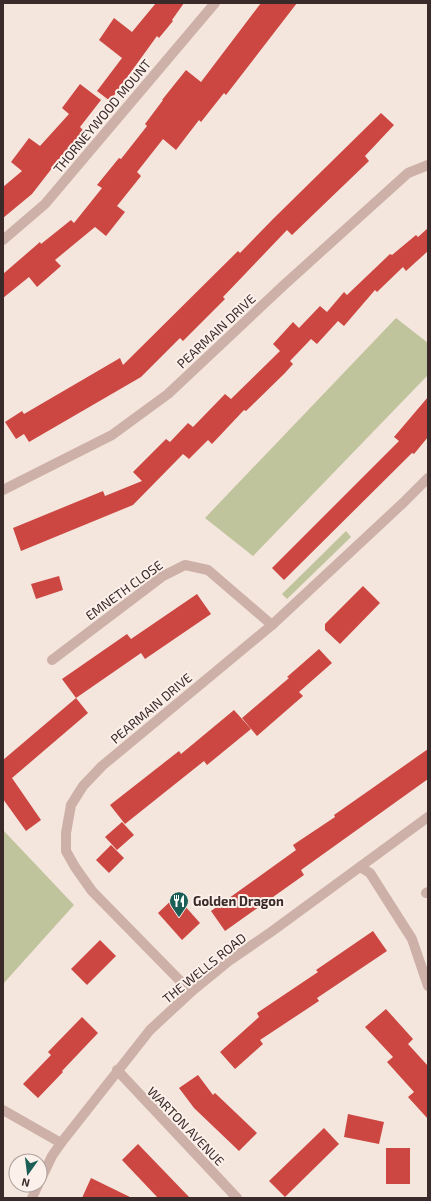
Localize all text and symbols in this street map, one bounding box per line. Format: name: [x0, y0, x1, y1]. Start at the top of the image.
street label: THORNEYWOOD MOUNT: [50, 56, 155, 176]
street label: PEARMAIN DRIVE: [174, 291, 258, 371]
street label: EMNETH CLOSE: [82, 557, 166, 623]
street label: PEARMAIN DRIVE: [107, 669, 195, 747]
restaurant icon: Golden Dragon: [168, 890, 190, 918]
place label: Golden Dragon: [193, 893, 284, 909]
street label: THE WELLS ROAD: [159, 929, 249, 1007]
street label: WARTON AVENUE: [144, 1083, 228, 1169]
north arrow: [8, 1153, 48, 1193]
text: N: [20, 1176, 31, 1190]

